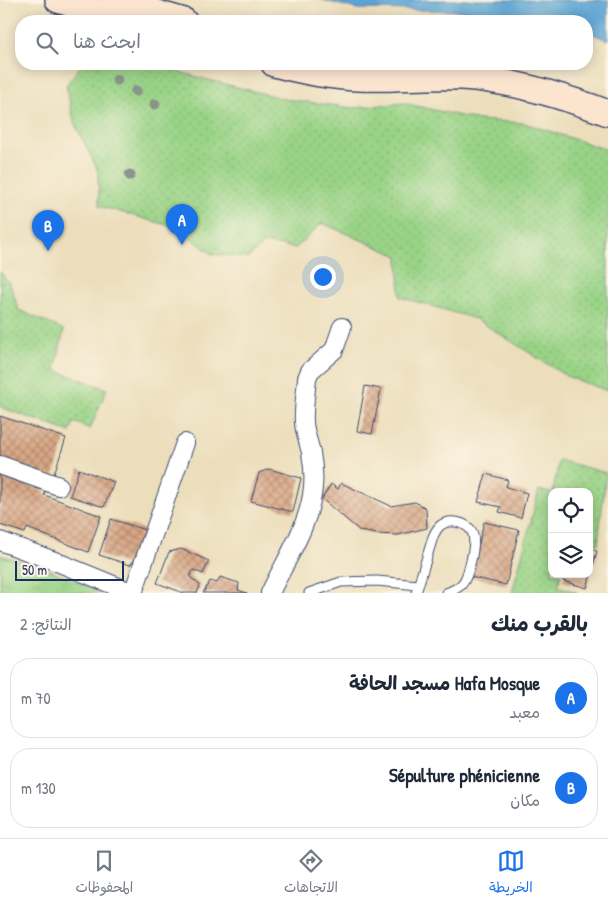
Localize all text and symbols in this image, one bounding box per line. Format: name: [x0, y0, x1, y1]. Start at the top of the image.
search box: [15, 15, 593, 70]
text: ابحث هنا: [73, 28, 141, 54]
icon: search: [33, 29, 61, 57]
pin: A: [166, 204, 198, 245]
pin: B: [32, 210, 64, 251]
your location: [310, 264, 336, 290]
map controls: [548, 488, 593, 578]
button: locate: [548, 488, 593, 533]
button: layers: [548, 533, 593, 578]
scale bar: [15, 558, 124, 581]
text: 50 m: [22, 560, 47, 579]
text: بالقرب منك: [491, 609, 588, 638]
text: النتائج: 2: [20, 613, 72, 635]
text: Hafa Mosque مسجد الحافة: [349, 670, 540, 696]
text: 70 m: [21, 687, 51, 709]
text: A: [567, 687, 575, 709]
text: معبد: [509, 701, 540, 723]
text: Sépulture phénicienne: [389, 762, 540, 788]
text: 130 m: [21, 777, 56, 799]
text: B: [567, 777, 575, 799]
text: مكان: [510, 789, 540, 811]
tab: المحفوظات: [75, 847, 133, 900]
tab: الاتجاهات: [284, 847, 338, 900]
tab: الخريطة: [489, 847, 533, 900]

